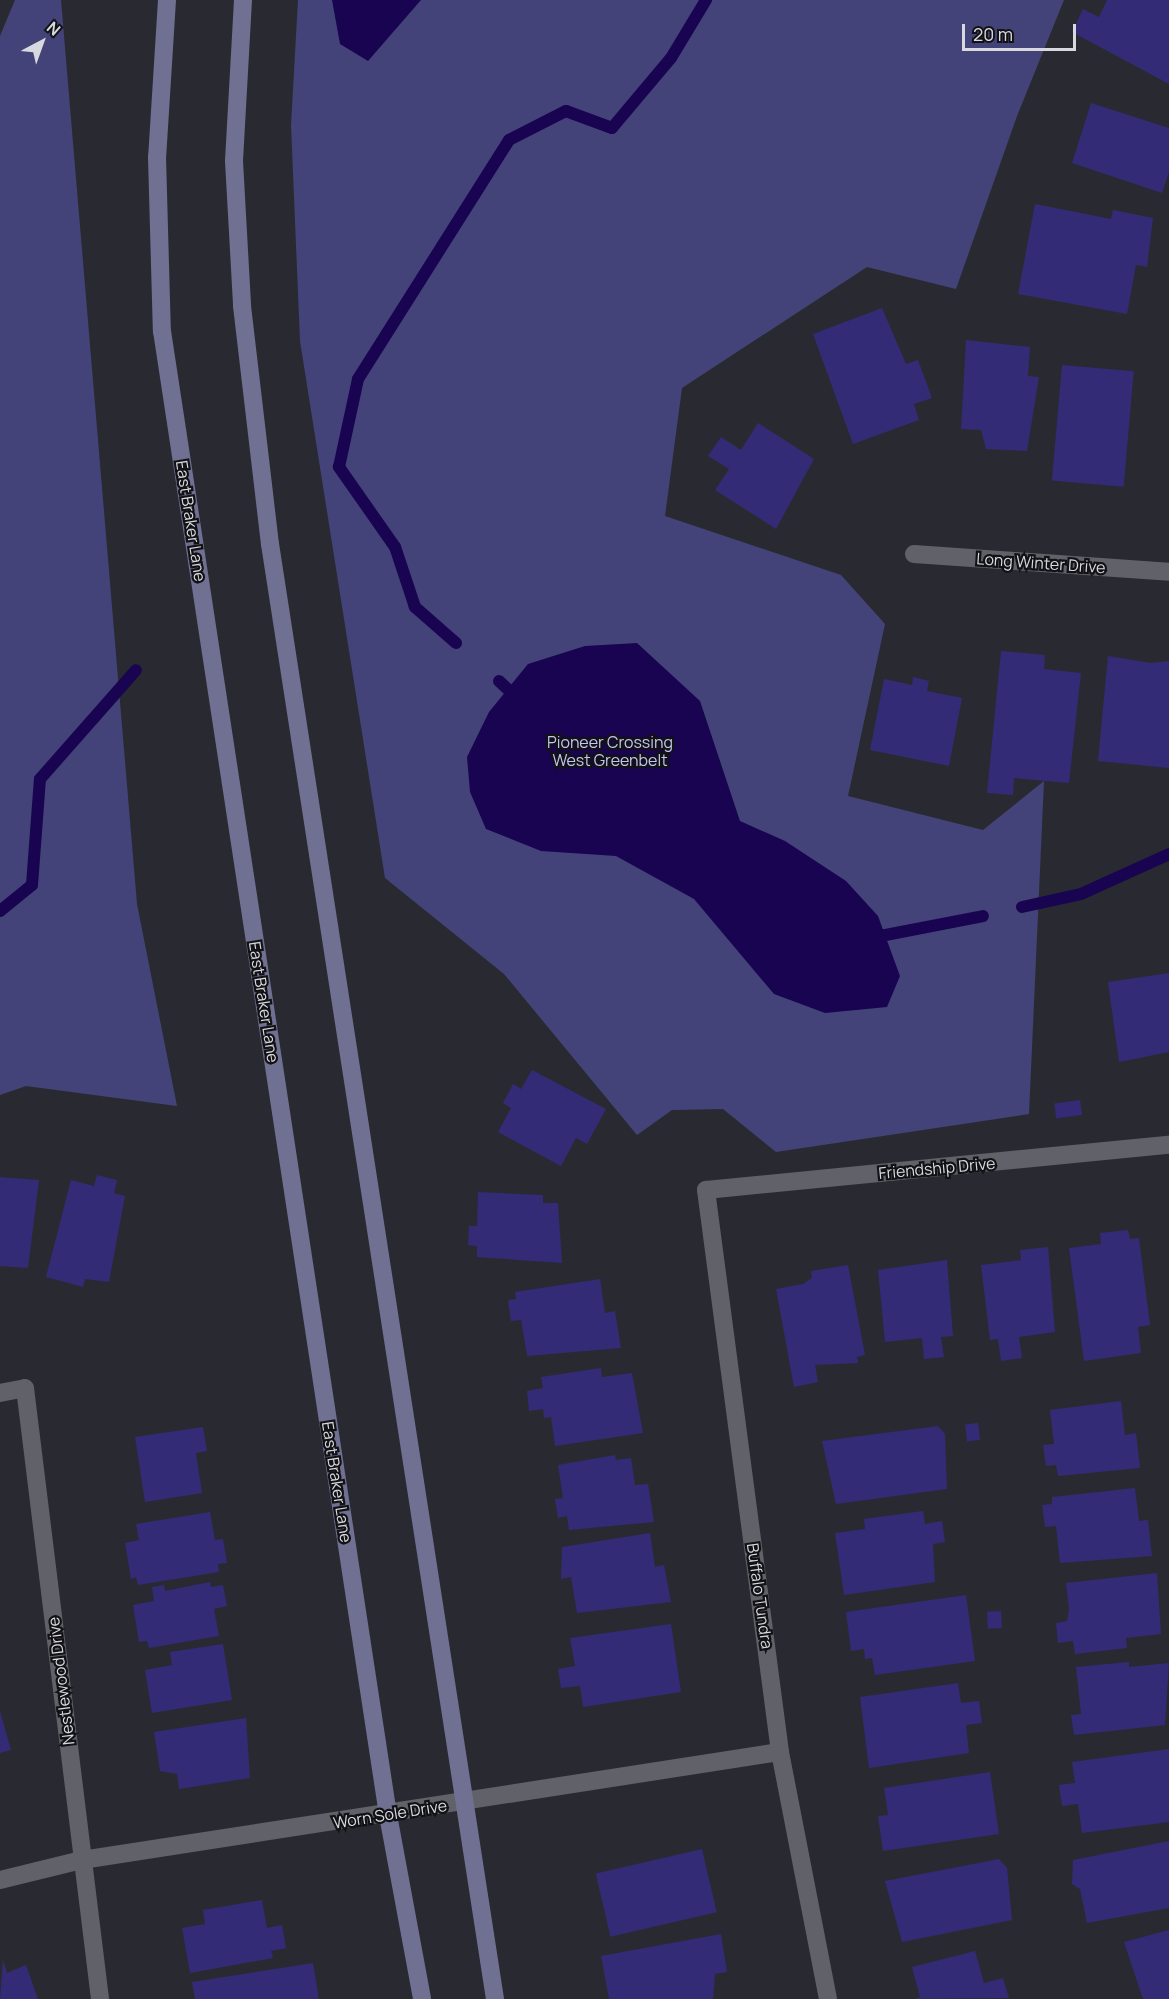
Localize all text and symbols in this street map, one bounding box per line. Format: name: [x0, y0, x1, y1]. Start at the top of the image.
north arrow: [12, 12, 72, 72]
scale bar: [965, 12, 1079, 50]
text: N: [42, 16, 65, 40]
text: 20 m: [973, 22, 1013, 46]
street label: East Braker Lane: [172, 459, 210, 583]
street label: Long Winter Drive: [976, 549, 1106, 577]
park label: Pioneer Crossing West Greenbelt: [547, 732, 673, 770]
street label: East Braker Lane: [245, 940, 283, 1064]
street label: Friendship Drive: [878, 1153, 996, 1183]
street label: East Braker Lane: [318, 1420, 356, 1544]
street label: Buffalo Tundra: [743, 1542, 777, 1650]
street label: Nestlewood Drive: [44, 1616, 78, 1746]
street label: Worn Sole Drive: [332, 1796, 448, 1832]

